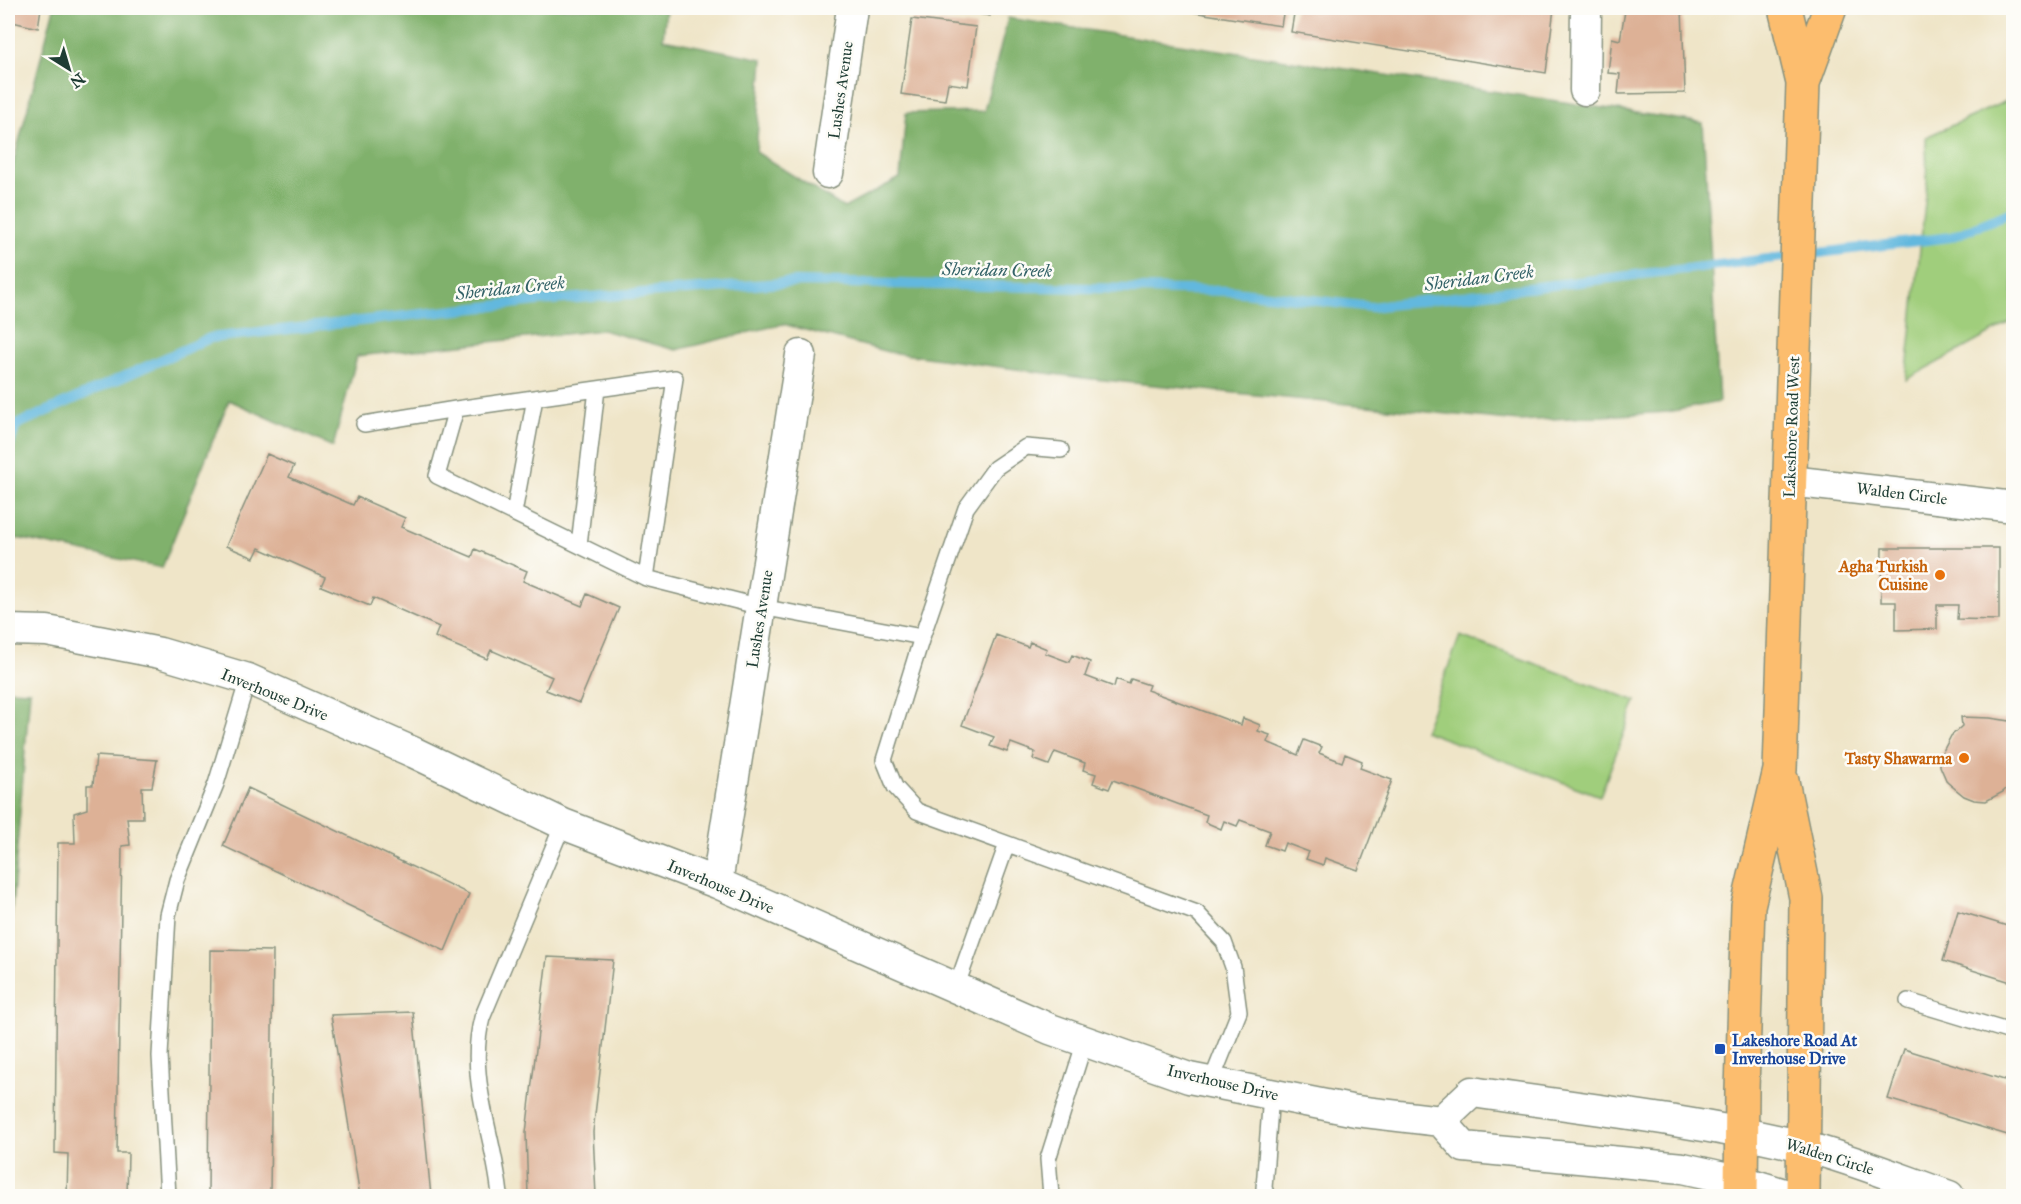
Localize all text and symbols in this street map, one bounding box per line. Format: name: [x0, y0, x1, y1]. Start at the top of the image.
north arrow: [39, 39, 99, 99]
street label: Lushes Avenue: [824, 39, 857, 140]
text: N: [66, 69, 89, 93]
water label: Sheridan Creek: [941, 258, 1052, 282]
water label: Sheridan Creek: [1422, 260, 1535, 296]
water label: Sheridan Creek: [453, 271, 566, 305]
street label: Lakeshore Road West: [1780, 356, 1803, 498]
street label: Walden Circle: [1856, 479, 1949, 509]
place label: Agha Turkish Cuisine: [1838, 557, 1928, 594]
street label: Lushes Avenue: [742, 568, 777, 669]
marker: Agha Turkish Cuisine: [1933, 568, 1947, 582]
street label: Inverhouse Drive: [219, 664, 331, 725]
place label: Tasty Shawarma: [1844, 749, 1953, 769]
marker: Tasty Shawarma: [1957, 751, 1971, 765]
street label: Inverhouse Drive: [665, 855, 777, 918]
place label: Lakeshore Road At Inverhouse Drive: [1732, 1031, 1858, 1068]
marker: Lakeshore Road At Inverhouse Drive: [1713, 1042, 1727, 1056]
street label: Inverhouse Drive: [1165, 1060, 1281, 1105]
street label: Walden Circle: [1783, 1134, 1877, 1179]

